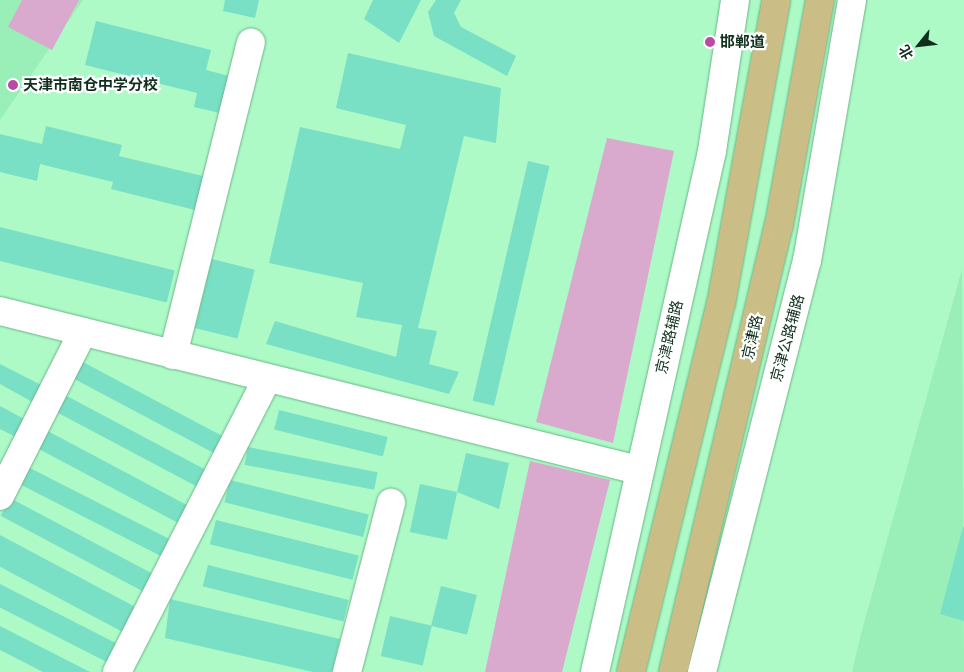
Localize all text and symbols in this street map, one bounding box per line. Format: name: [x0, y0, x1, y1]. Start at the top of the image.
north arrow: [894, 20, 944, 70]
place label: 邯郸道: [720, 33, 765, 51]
marker: 邯郸道: [704, 36, 716, 48]
text: 北: [895, 42, 916, 63]
place label: 天津市南仓中学分校: [23, 76, 158, 94]
marker: 天津市南仓中学分校: [7, 79, 19, 91]
street label: 京津公路辅路: [767, 292, 807, 384]
street label: 京津路辅路: [652, 298, 686, 376]
street label: 京津路: [738, 313, 766, 361]

